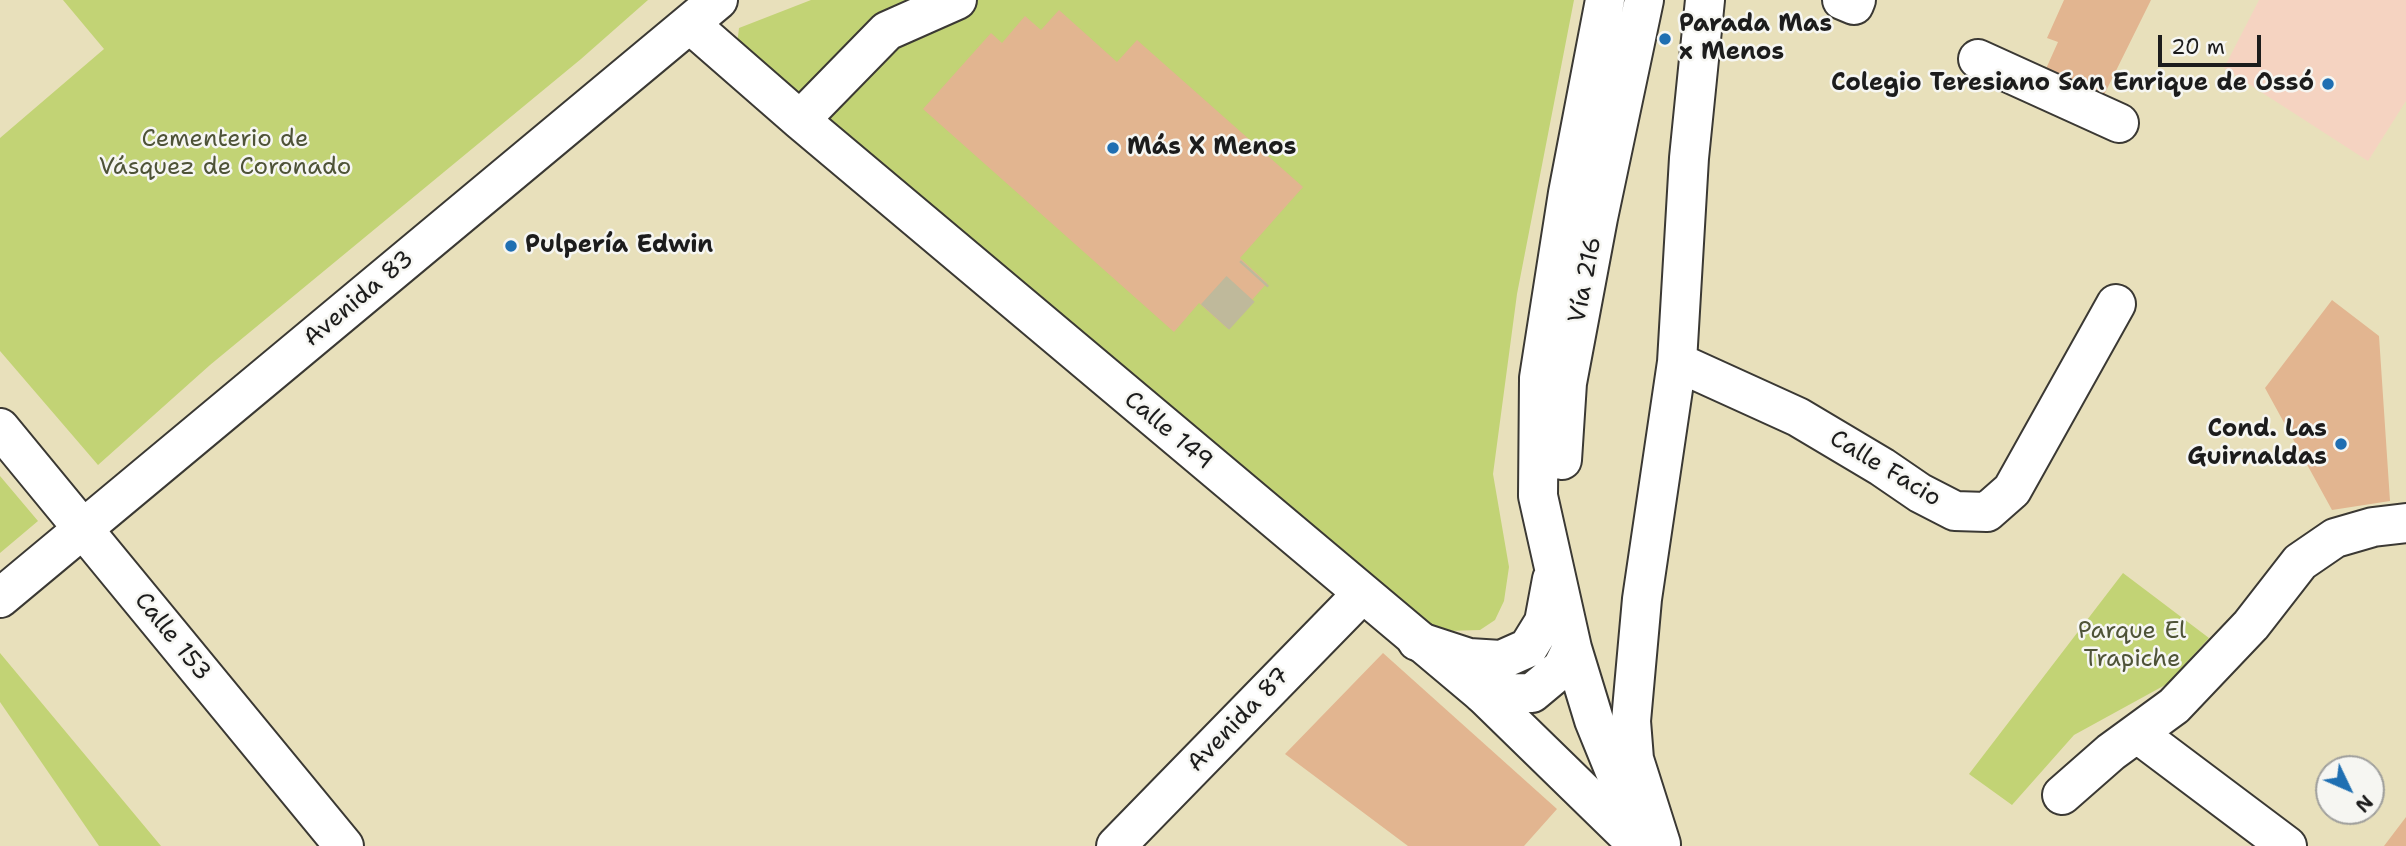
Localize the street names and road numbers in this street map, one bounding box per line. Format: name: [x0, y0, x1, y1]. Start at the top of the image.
street label: Vía 216: [1564, 235, 1608, 325]
street label: Avenida 83: [298, 245, 420, 353]
street label: Calle 149: [1118, 386, 1218, 476]
street label: Calle Facio: [1824, 425, 1946, 513]
street label: Calle 153: [128, 587, 216, 687]
street label: Avenida 87: [1182, 662, 1296, 778]

